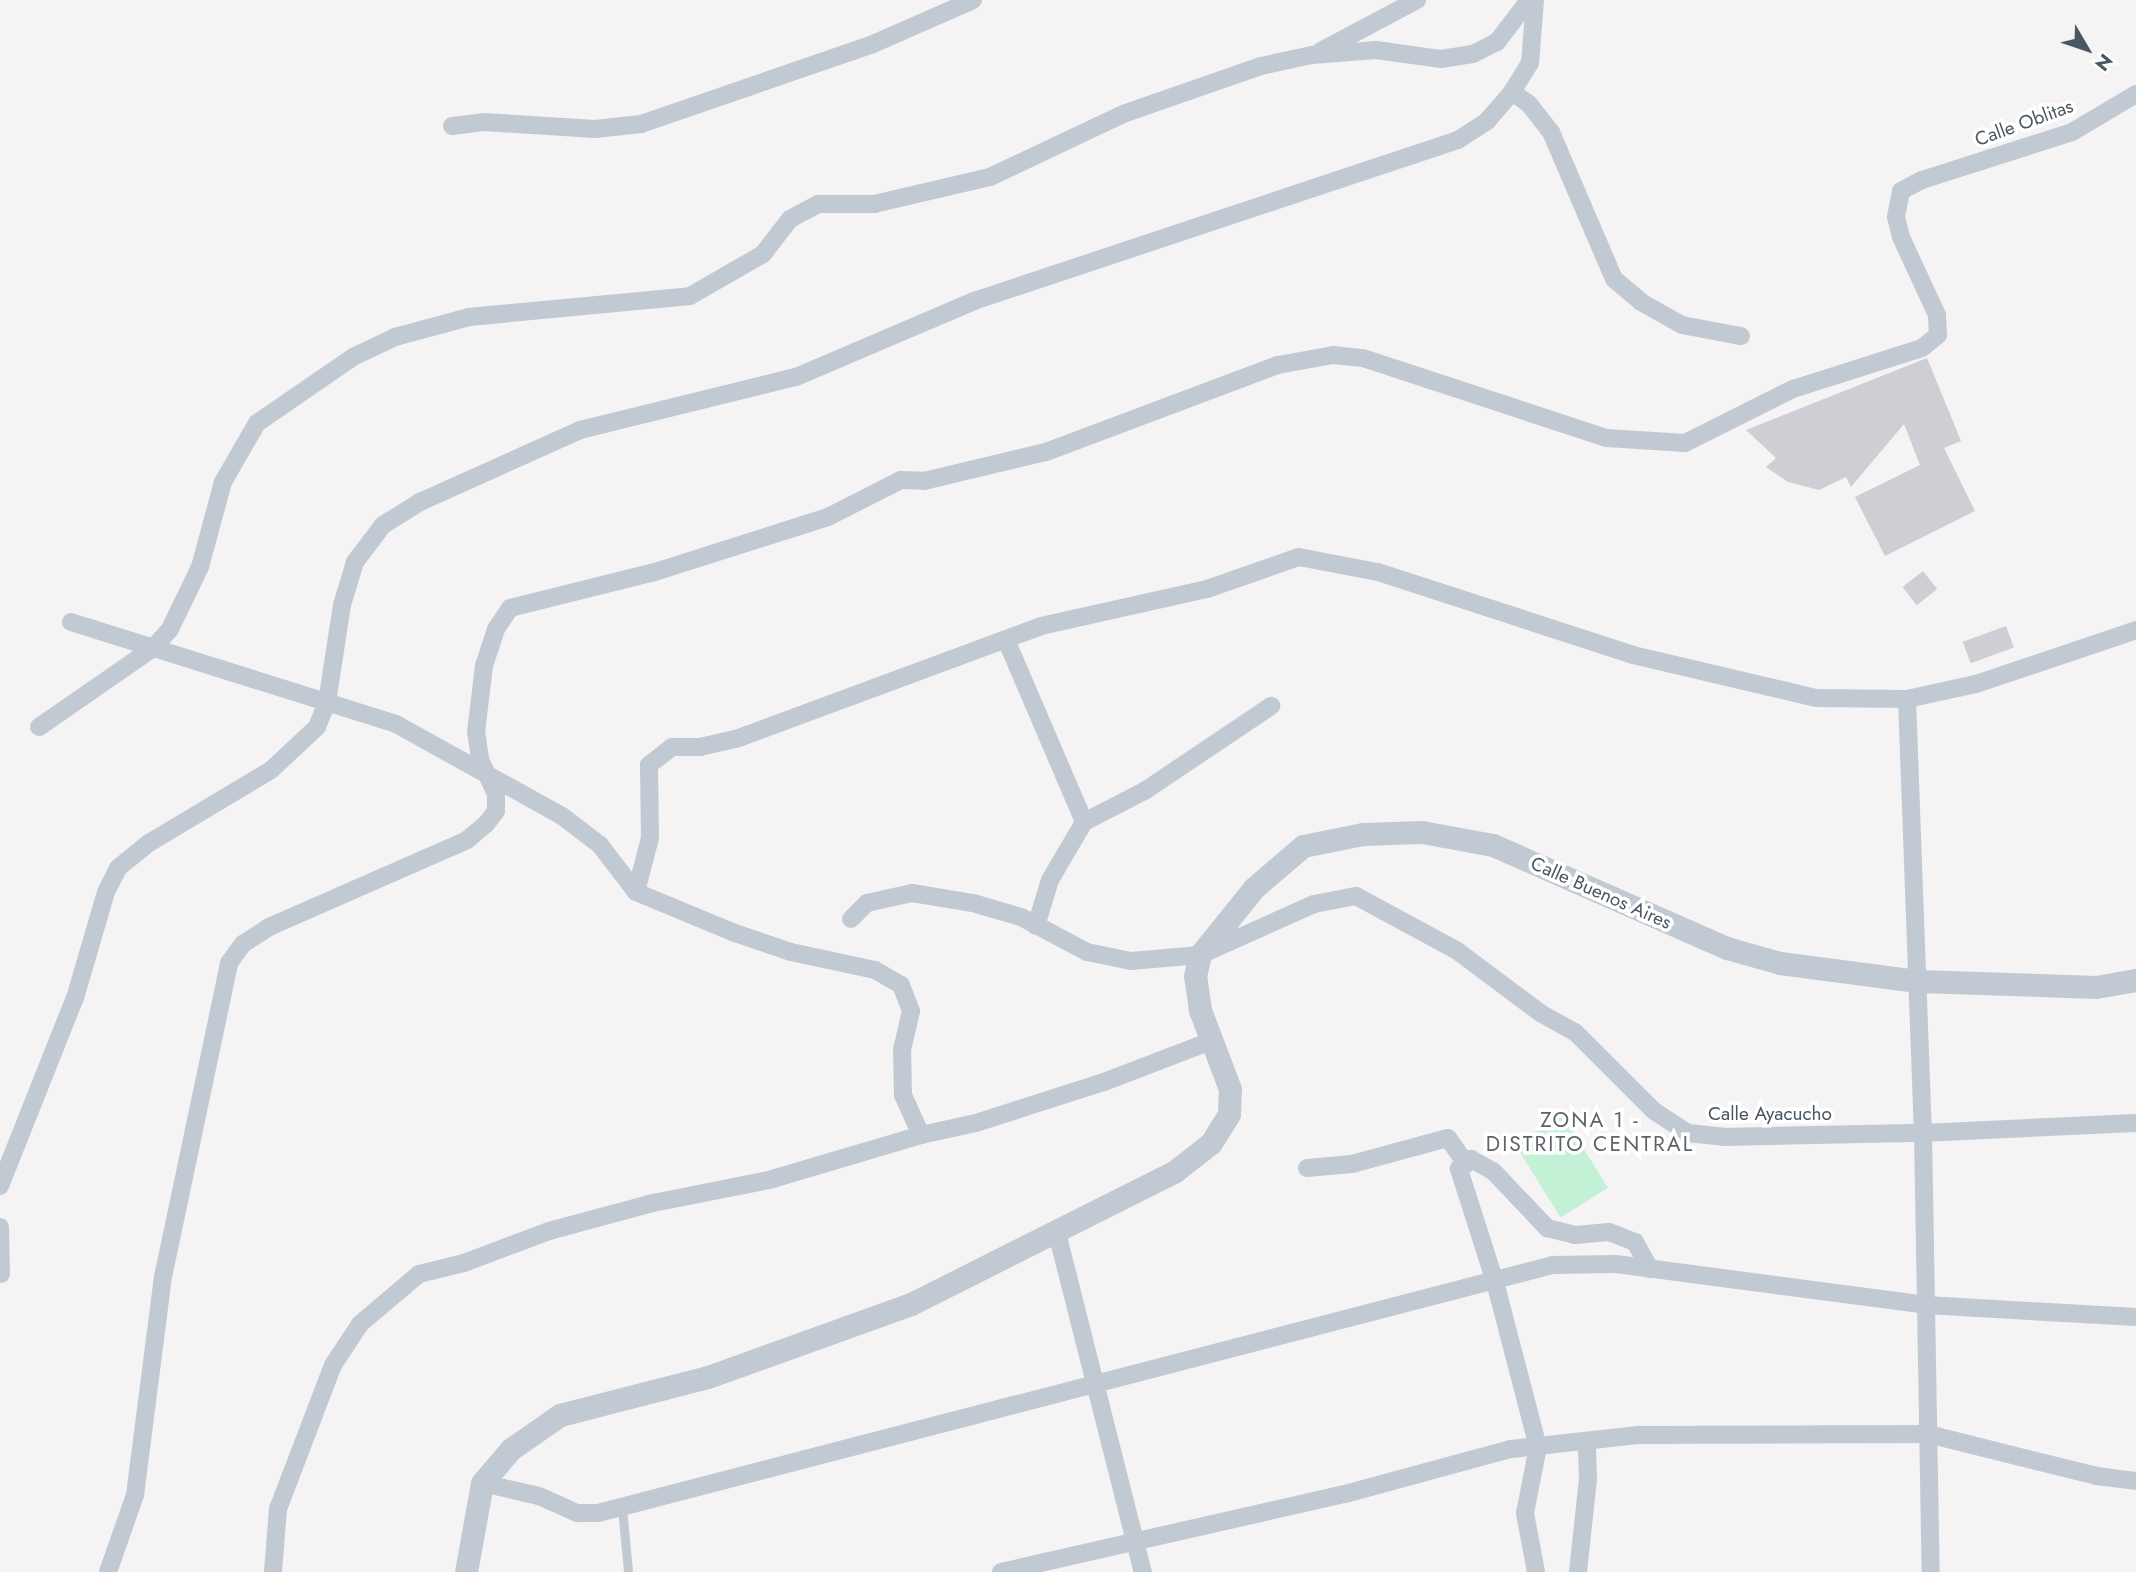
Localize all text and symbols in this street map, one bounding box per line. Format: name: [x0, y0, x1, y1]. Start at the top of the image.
north arrow: [2052, 14, 2122, 84]
text: N: [2088, 48, 2119, 77]
street label: Calle Oblitas: [1972, 95, 2076, 151]
street label: Calle Buenos Aires: [1527, 852, 1675, 934]
street label: Calle Ayacucho: [1708, 1103, 1832, 1125]
district label: ZONA 1 - DISTRITO CENTRAL: [1488, 1107, 1692, 1157]

